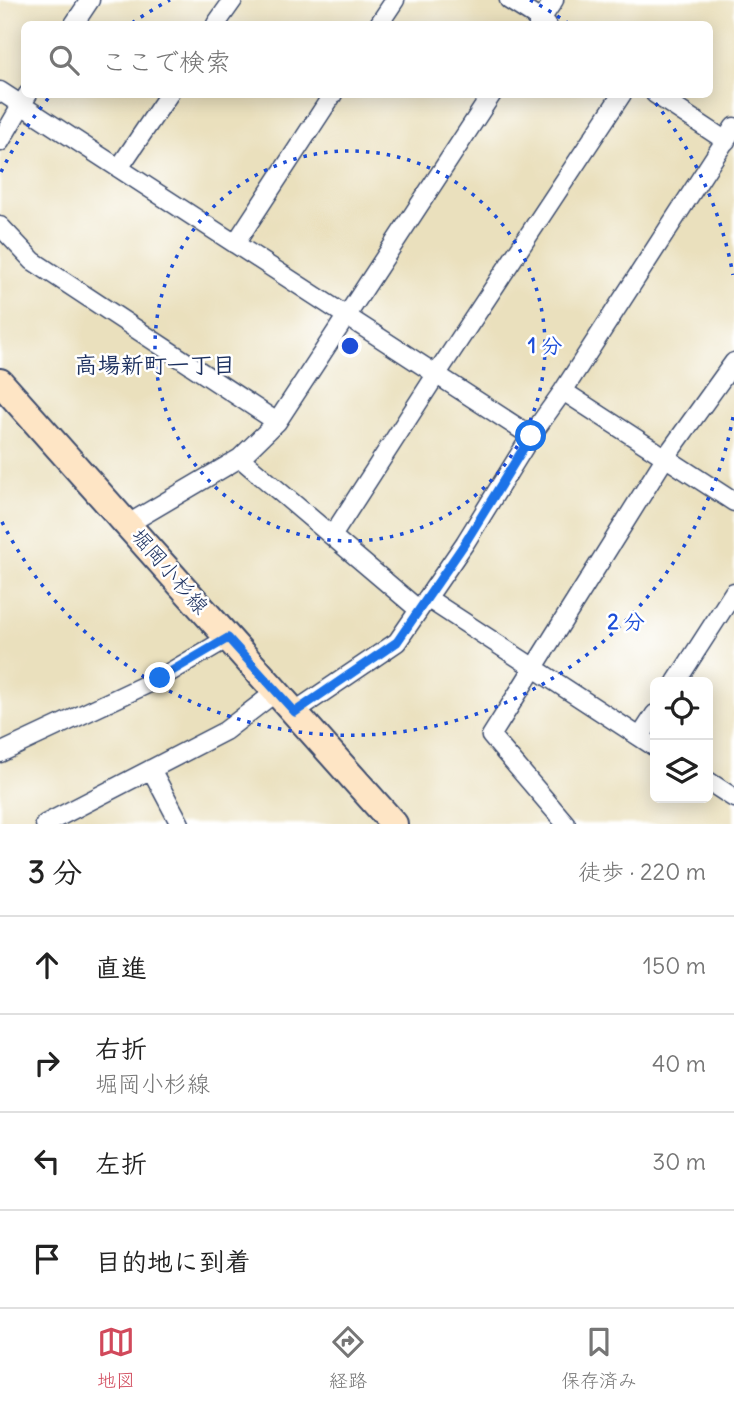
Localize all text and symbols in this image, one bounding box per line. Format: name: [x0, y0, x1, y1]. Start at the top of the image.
search box: [21, 21, 713, 98]
icon: search: [45, 41, 83, 79]
text: ここで検索: [101, 45, 231, 78]
text: 1 分: [528, 332, 562, 359]
centre of rings: [338, 334, 362, 358]
district label: 高場新町一丁目: [75, 350, 236, 379]
route start: [515, 420, 546, 451]
street label: 堀岡小杉線: [125, 523, 215, 619]
text: 2 分: [607, 608, 645, 635]
route end: [144, 662, 175, 693]
map controls: [650, 677, 713, 803]
button: locate: [650, 677, 713, 740]
button: layers: [650, 740, 713, 803]
text: 3 分: [28, 853, 82, 891]
text: 徒歩 · 220 m: [578, 857, 706, 886]
icon: ahead: [28, 946, 66, 984]
text: 直進: [95, 951, 147, 984]
text: 150 m: [643, 951, 706, 980]
text: 右折: [95, 1032, 147, 1065]
icon: right: [28, 1044, 66, 1082]
text: 40 m: [652, 1049, 706, 1078]
text: 堀岡小杉線: [95, 1069, 210, 1098]
icon: left: [28, 1142, 66, 1180]
text: 左折: [95, 1147, 147, 1180]
text: 30 m: [652, 1147, 706, 1176]
icon: arrive: [28, 1240, 66, 1278]
text: 目的地に到着: [95, 1245, 251, 1278]
tab: 地図: [97, 1323, 135, 1392]
tab: 経路: [329, 1323, 367, 1392]
tab: 保存済み: [561, 1323, 637, 1392]

